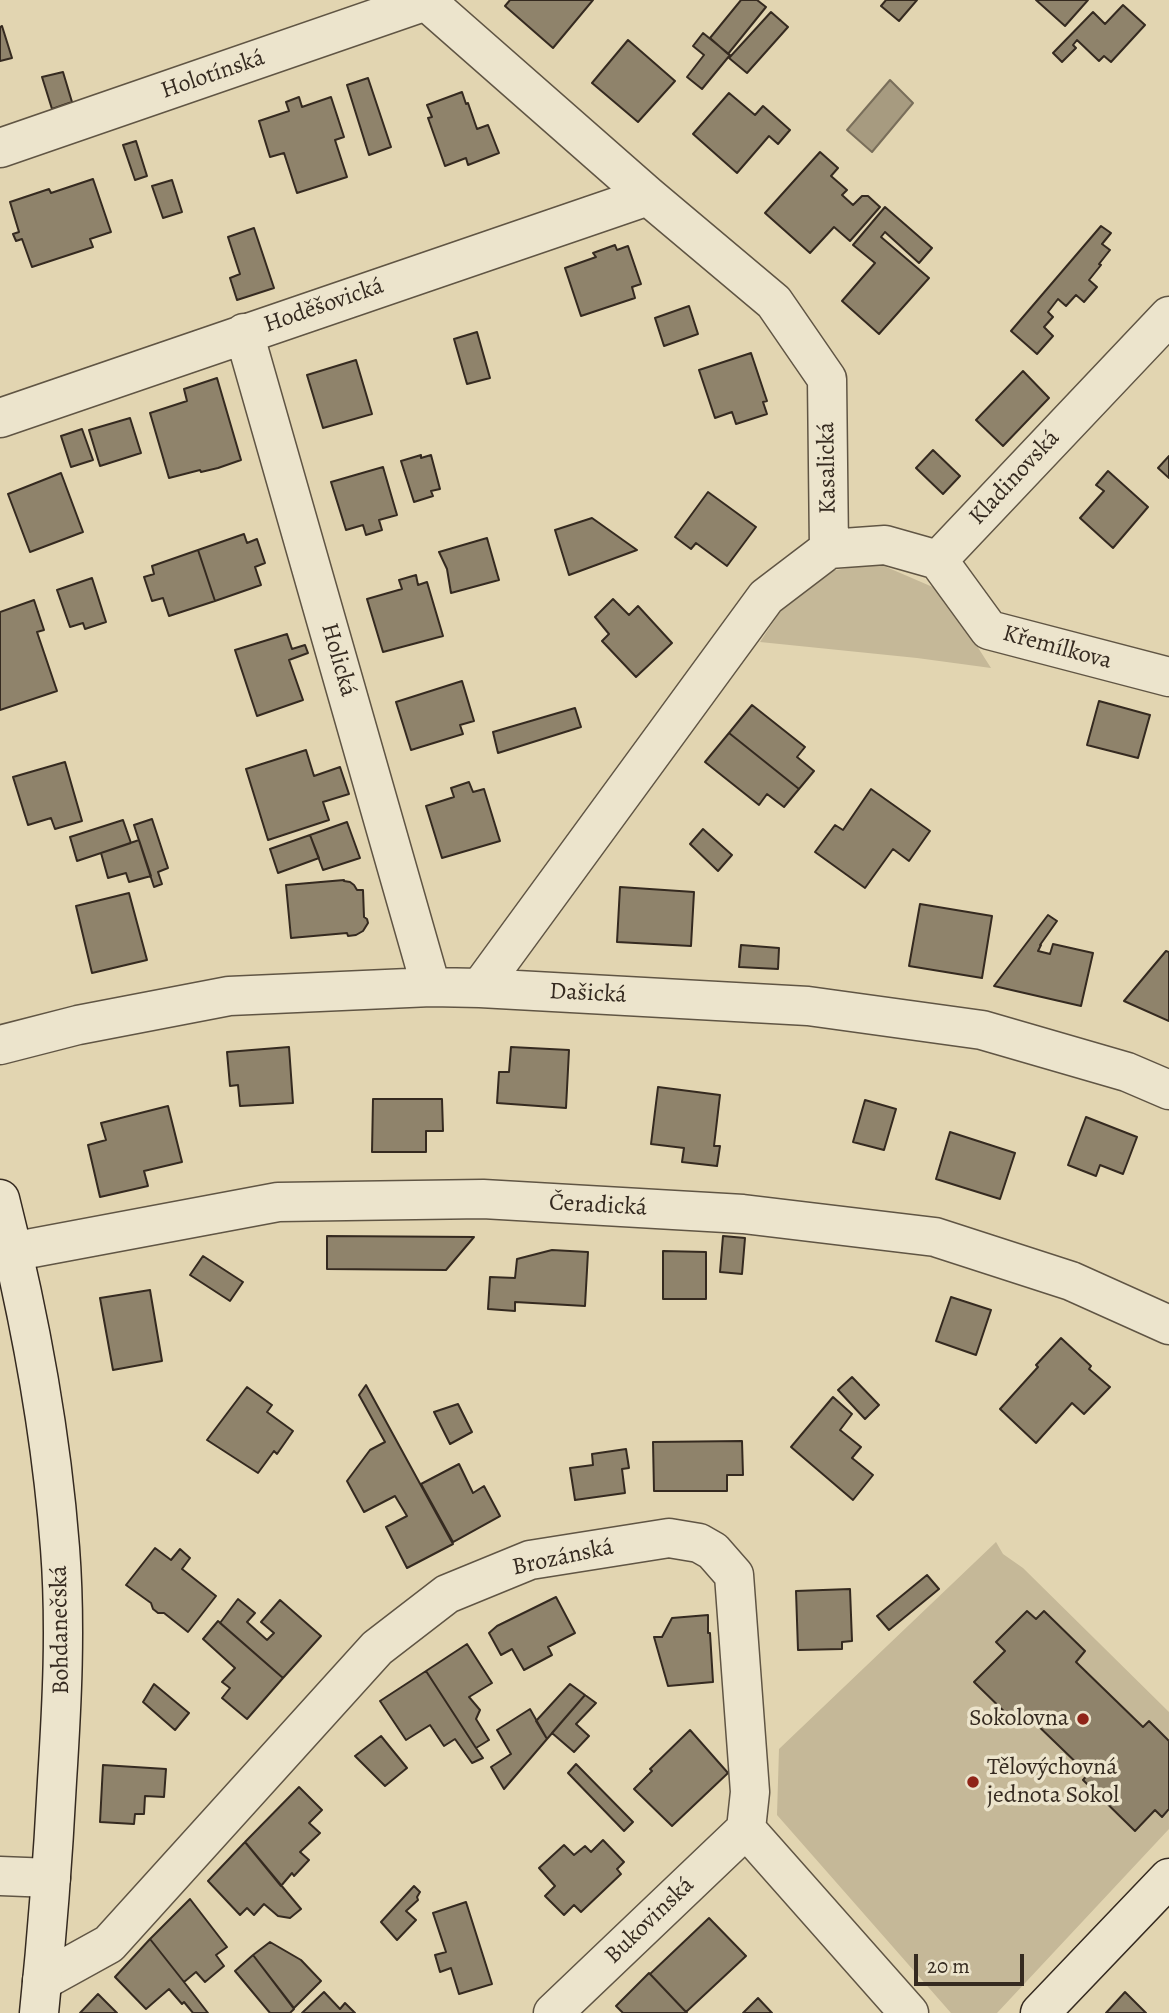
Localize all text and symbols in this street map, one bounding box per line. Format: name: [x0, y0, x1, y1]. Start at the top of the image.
street label: Holotínská: [157, 44, 269, 106]
street label: Hoděšovická: [260, 272, 388, 340]
street label: Kasalická: [813, 422, 843, 514]
street label: Kladinovská: [964, 424, 1066, 532]
street label: Holická: [314, 620, 362, 700]
street label: Křemílkova: [999, 620, 1115, 676]
street label: Dašická: [549, 978, 627, 1010]
street label: Čeradická: [548, 1189, 648, 1223]
street label: Brozánská: [510, 1533, 616, 1583]
street label: Bohdanečská: [45, 1565, 77, 1695]
place label: Sokolovna: [969, 1705, 1069, 1733]
marker: Sokolovna: [1075, 1711, 1091, 1727]
place label: Tělovýchovná jednota Sokol: [987, 1754, 1119, 1810]
marker: Tělovýchovná jednota Sokol: [965, 1774, 981, 1790]
street label: Bukovinská: [599, 1871, 701, 1971]
scale bar: [917, 1940, 1027, 1984]
text: 20 m: [927, 1952, 970, 1980]

